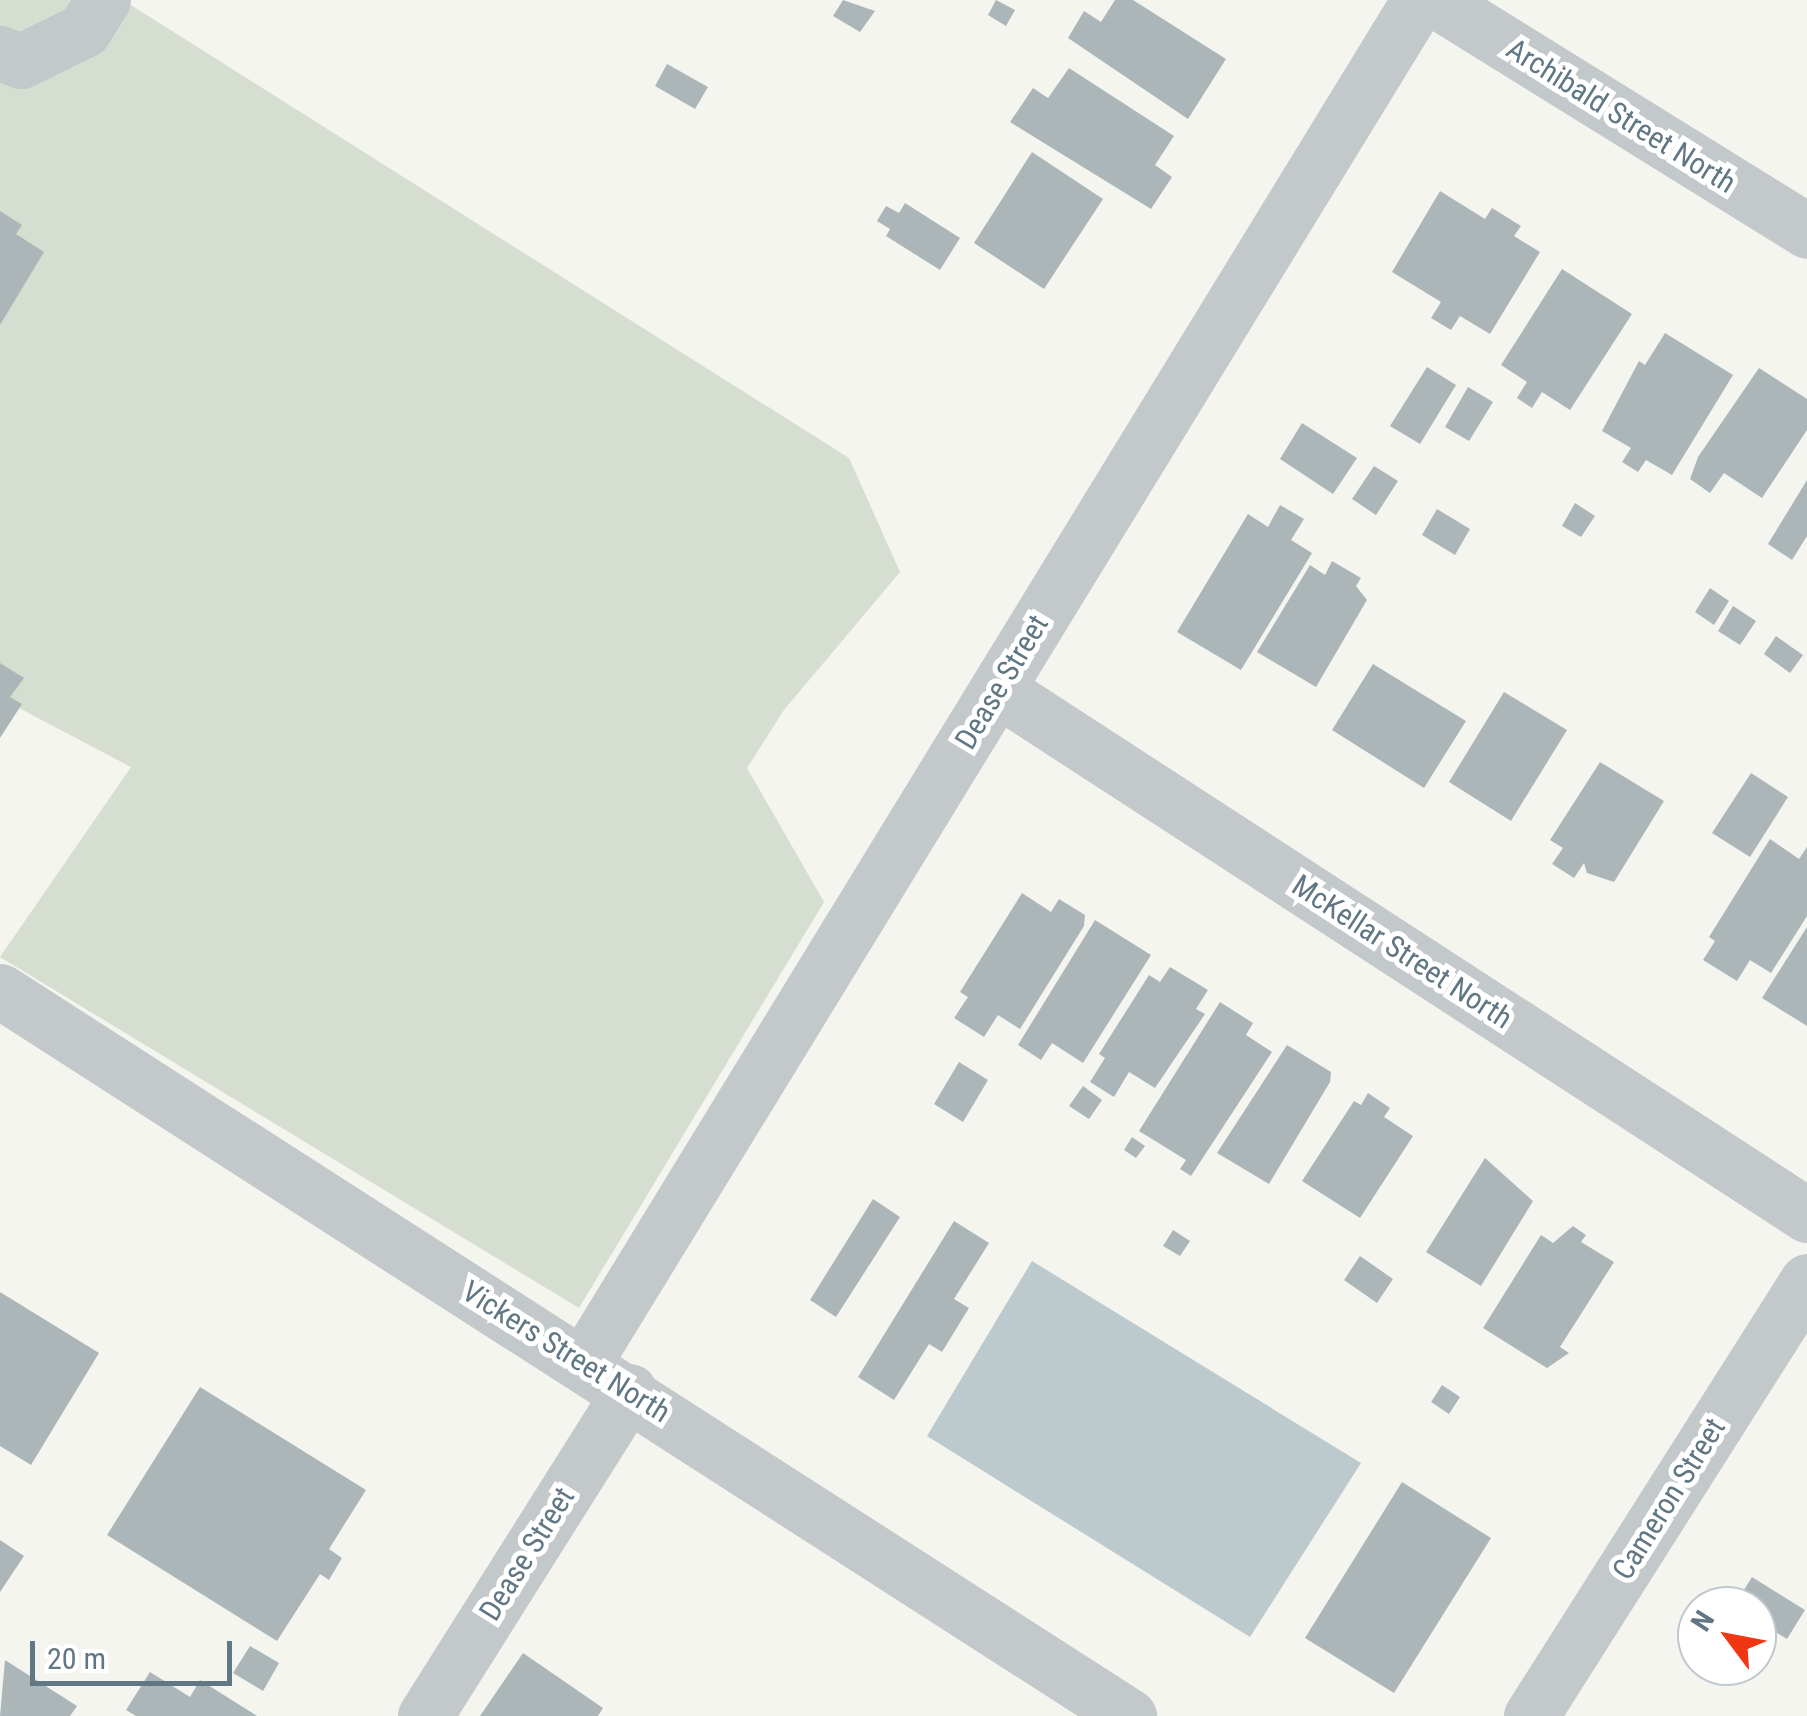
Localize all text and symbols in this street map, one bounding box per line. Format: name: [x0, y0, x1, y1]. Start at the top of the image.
street label: Archibald Street North: [1500, 31, 1742, 201]
street label: Dease Street: [948, 608, 1056, 756]
street label: McKellar Street North: [1285, 868, 1519, 1036]
street label: Vickers Street North: [455, 1274, 677, 1430]
street label: Cameron Street: [1605, 1412, 1733, 1586]
street label: Dease Street: [472, 1481, 582, 1627]
north arrow: [1677, 1586, 1777, 1686]
text: N: [1684, 1605, 1721, 1637]
scale bar: [35, 1621, 238, 1683]
text: 20 m: [47, 1641, 106, 1676]

